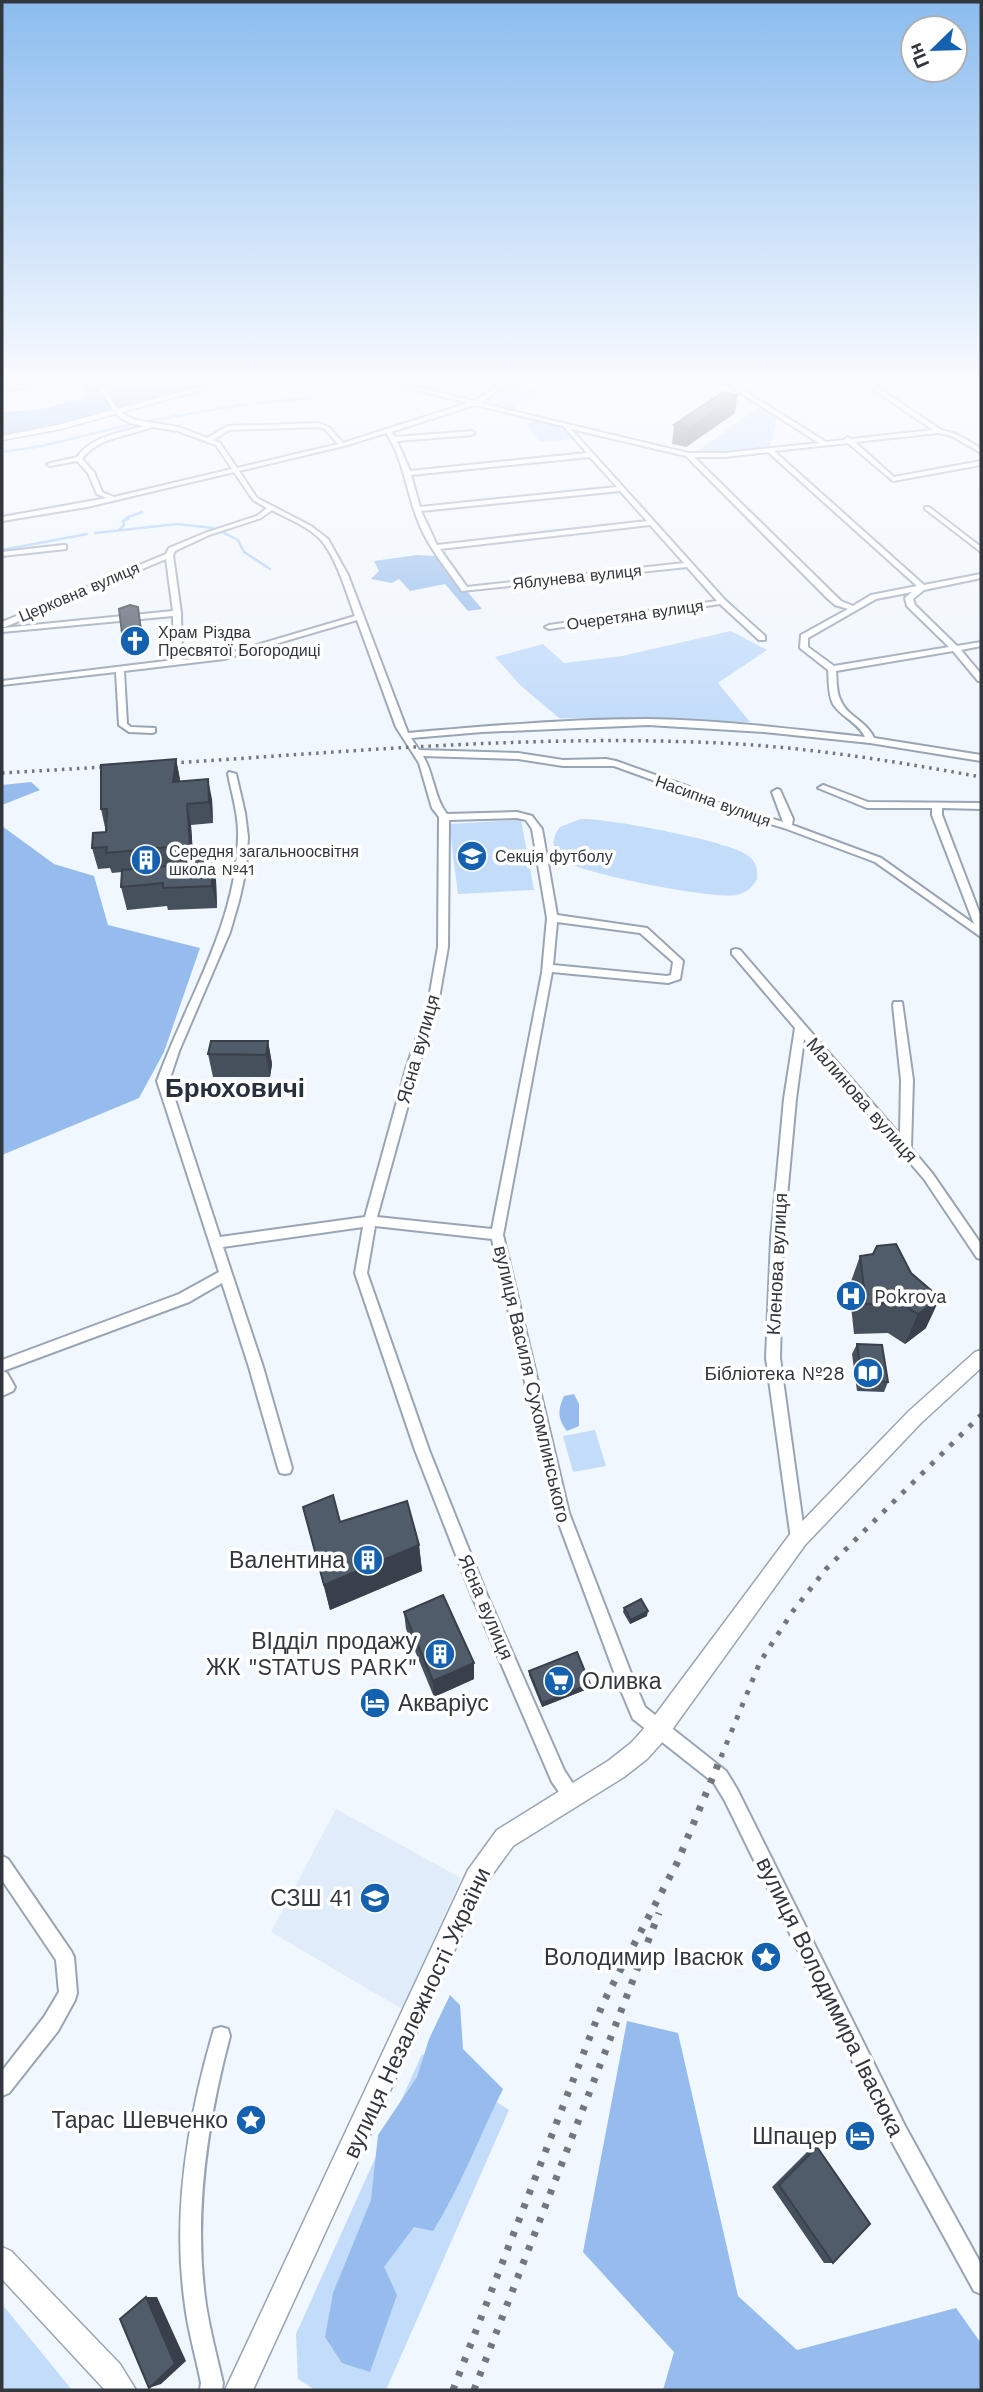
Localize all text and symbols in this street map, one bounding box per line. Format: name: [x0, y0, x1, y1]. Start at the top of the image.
north arrow: [899, 14, 969, 84]
text: Пн: [903, 39, 934, 72]
street label: Церковна вулиця: [16, 558, 142, 626]
street label: Яблунева вулиця: [512, 561, 642, 593]
street label: Очеретяна вулиця: [565, 596, 705, 634]
place label: Храм Різдва Пресвятої Богородиці: [158, 623, 320, 660]
church icon: Храм Різдва Пресвятої Богородиці: [118, 624, 152, 658]
street label: Насипна вулиця: [653, 771, 773, 831]
school or university icon: Секція футболу: [455, 839, 489, 873]
place label: Середня загальноосвітня школа №41: [169, 842, 359, 879]
building icon: Середня загальноосвітня школа №41: [129, 843, 163, 877]
place label: Секція футболу: [495, 847, 613, 866]
street label: Ясна вулиця: [391, 992, 445, 1106]
street label: Малинова вулиця: [802, 1033, 922, 1167]
district label: Брюховичі: [165, 1073, 305, 1103]
street label: Кленова вулиця: [762, 1192, 792, 1336]
street label: вулиця Василя Сухомлинського: [489, 1243, 575, 1525]
hospital icon: Pokrova: [834, 1279, 868, 1313]
place label: Pokrova: [874, 1285, 947, 1308]
library icon: Бібліотека №28: [851, 1356, 885, 1390]
place label: Бібліотека №28: [704, 1362, 845, 1385]
building icon: Валентина: [351, 1543, 385, 1577]
place label: Валентина: [229, 1547, 345, 1574]
street label: Ясна вулиця: [453, 1551, 519, 1663]
place label: ВІдділ продажу ЖК "STATUS PARK": [206, 1628, 417, 1681]
building icon: ВІдділ продажу ЖК "STATUS PARK": [423, 1637, 457, 1671]
supermarket icon: Оливка: [542, 1664, 576, 1698]
place label: Оливка: [582, 1668, 662, 1695]
hotel icon: Акваріус: [358, 1686, 392, 1720]
place label: Акваріус: [398, 1690, 489, 1717]
street label: вулиця Володимира Івасюка: [750, 1853, 910, 2141]
street label: вулиця Незалежності України: [338, 1863, 496, 2163]
school or university icon: СЗШ 41: [358, 1881, 392, 1915]
place label: СЗШ 41: [270, 1885, 352, 1912]
place icon: Володимир Івасюк: [749, 1940, 783, 1974]
place label: Володимир Івасюк: [544, 1944, 744, 1971]
place icon: Тарас Шевченко: [234, 2103, 268, 2137]
place label: Тарас Шевченко: [52, 2107, 228, 2134]
hotel icon: Шпацер: [843, 2119, 877, 2153]
place label: Шпацер: [752, 2123, 837, 2150]

